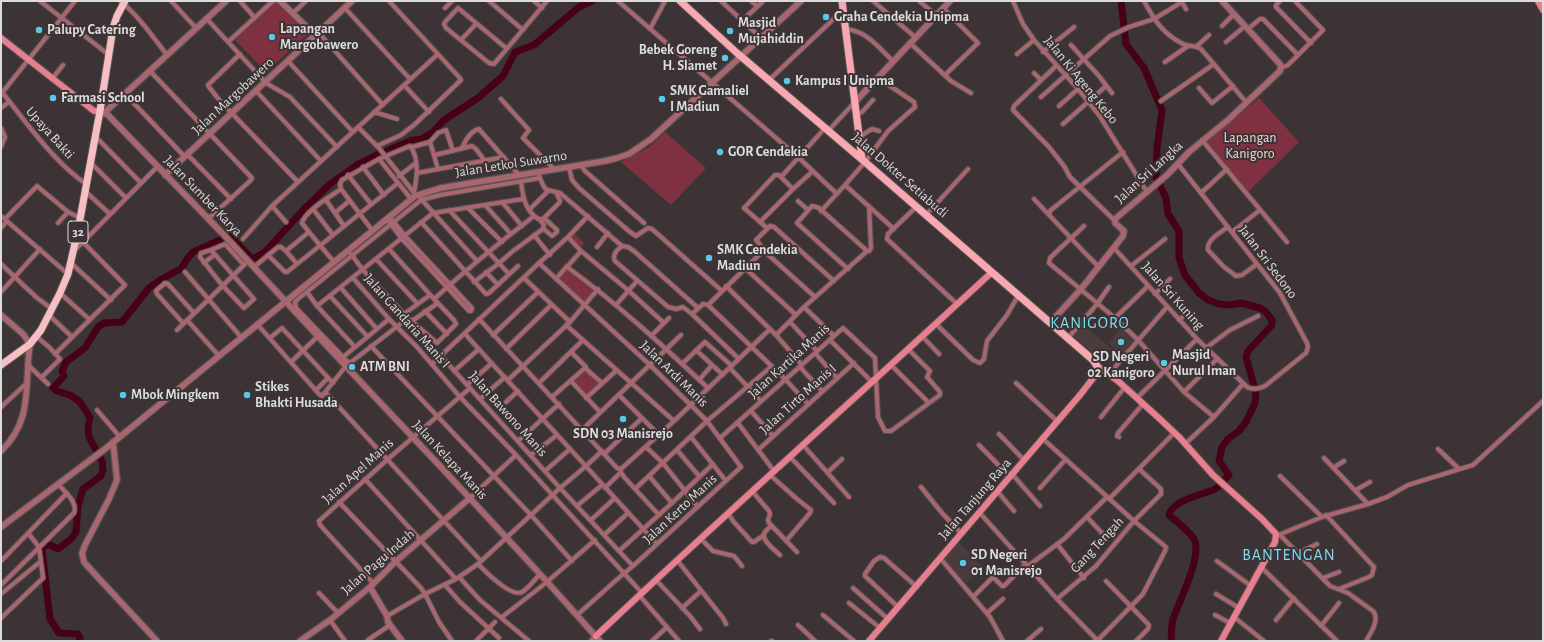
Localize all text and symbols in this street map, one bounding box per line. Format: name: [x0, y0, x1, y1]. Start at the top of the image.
place label: Graha Cendekia Unipma: [834, 9, 969, 25]
marker: Graha Cendekia Unipma: [821, 12, 831, 22]
place label: Masjid Mujahiddin: [738, 15, 804, 48]
place label: Lapangan Margobawero: [280, 21, 358, 54]
place label: Palupy Catering: [47, 22, 136, 38]
marker: Palupy Catering: [34, 25, 44, 35]
marker: Masjid Mujahiddin: [725, 26, 735, 36]
marker: Lapangan Margobawero: [267, 32, 277, 42]
street label: Jalan Ki Ageng Kebo: [1040, 32, 1122, 128]
place label: Bebek Goreng H. Slamet: [639, 42, 717, 74]
marker: Bebek Goreng H. Slamet: [720, 53, 730, 63]
street label: Jalan Margobawero: [189, 54, 277, 138]
place label: Kampus I Unipma: [795, 73, 894, 89]
marker: Kampus I Unipma: [782, 76, 792, 86]
place label: SMK Gamaliel I Madiun: [670, 83, 749, 116]
place label: Farmasi School: [61, 90, 145, 106]
marker: Farmasi School: [48, 93, 58, 103]
marker: SMK Gamaliel I Madiun: [657, 94, 667, 104]
street label: Upaya Bakti: [22, 103, 78, 163]
street label: Jalan Dokter Setiabudi: [849, 129, 951, 221]
park label: Lapangan Kanigoro: [1223, 130, 1277, 162]
street label: Jalan Sri Langka: [1112, 137, 1186, 207]
place label: GOR Cendekia: [728, 144, 808, 160]
street label: Jalan Letkol Suwarno: [454, 147, 568, 181]
marker: GOR Cendekia: [715, 147, 725, 157]
street label: Jalan Sumber Karya: [160, 152, 246, 240]
road number: 32: [68, 221, 88, 243]
street label: Jalan Sri Sedono: [1235, 222, 1301, 302]
place label: SMK Cendekia Madiun: [717, 242, 798, 274]
marker: SMK Cendekia Madiun: [704, 253, 714, 263]
street label: Jalan Sri Kuning: [1138, 259, 1208, 333]
street label: Jalan Gandaria Manis I: [360, 270, 454, 372]
district label: KANIGORO: [1050, 313, 1130, 333]
street label: Jalan Kartika Manis: [745, 320, 833, 402]
street label: Jalan Ardi Manis: [636, 337, 712, 411]
marker: SD Negeri 02 Kanigoro: [1116, 337, 1126, 347]
place label: Masjid Nurul Iman: [1172, 347, 1236, 380]
place label: SD Negeri 02 Kanigoro: [1087, 349, 1155, 382]
marker: Masjid Nurul Iman: [1159, 358, 1169, 368]
place label: ATM BNI: [360, 359, 410, 375]
street label: Jalan Tirto Manis I: [756, 360, 840, 438]
marker: ATM BNI: [347, 362, 357, 372]
street label: Jalan Bawono Manis: [465, 368, 551, 460]
place label: Stikes Bhakti Husada: [255, 379, 338, 412]
place label: Mbok Mingkem: [131, 387, 219, 403]
marker: Mbok Mingkem: [118, 390, 128, 400]
marker: Stikes Bhakti Husada: [242, 390, 252, 400]
marker: SDN 03 Manisrejo: [618, 414, 628, 424]
street label: Jalan Kelapa Manis: [409, 417, 491, 503]
place label: SDN 03 Manisrejo: [573, 426, 673, 442]
street label: Jalan Apel Manis: [319, 435, 397, 507]
street label: Jalan Tanjung Raya: [935, 455, 1015, 543]
street label: Jalan Kerto Manis: [640, 471, 720, 547]
street label: Gang Tengah: [1067, 513, 1127, 577]
street label: Jalan Pagu Indah: [338, 526, 418, 598]
district label: BANTENGAN: [1242, 545, 1336, 565]
place label: SD Negeri 01 Manisrejo: [971, 547, 1042, 580]
marker: SD Negeri 01 Manisrejo: [958, 558, 968, 568]

